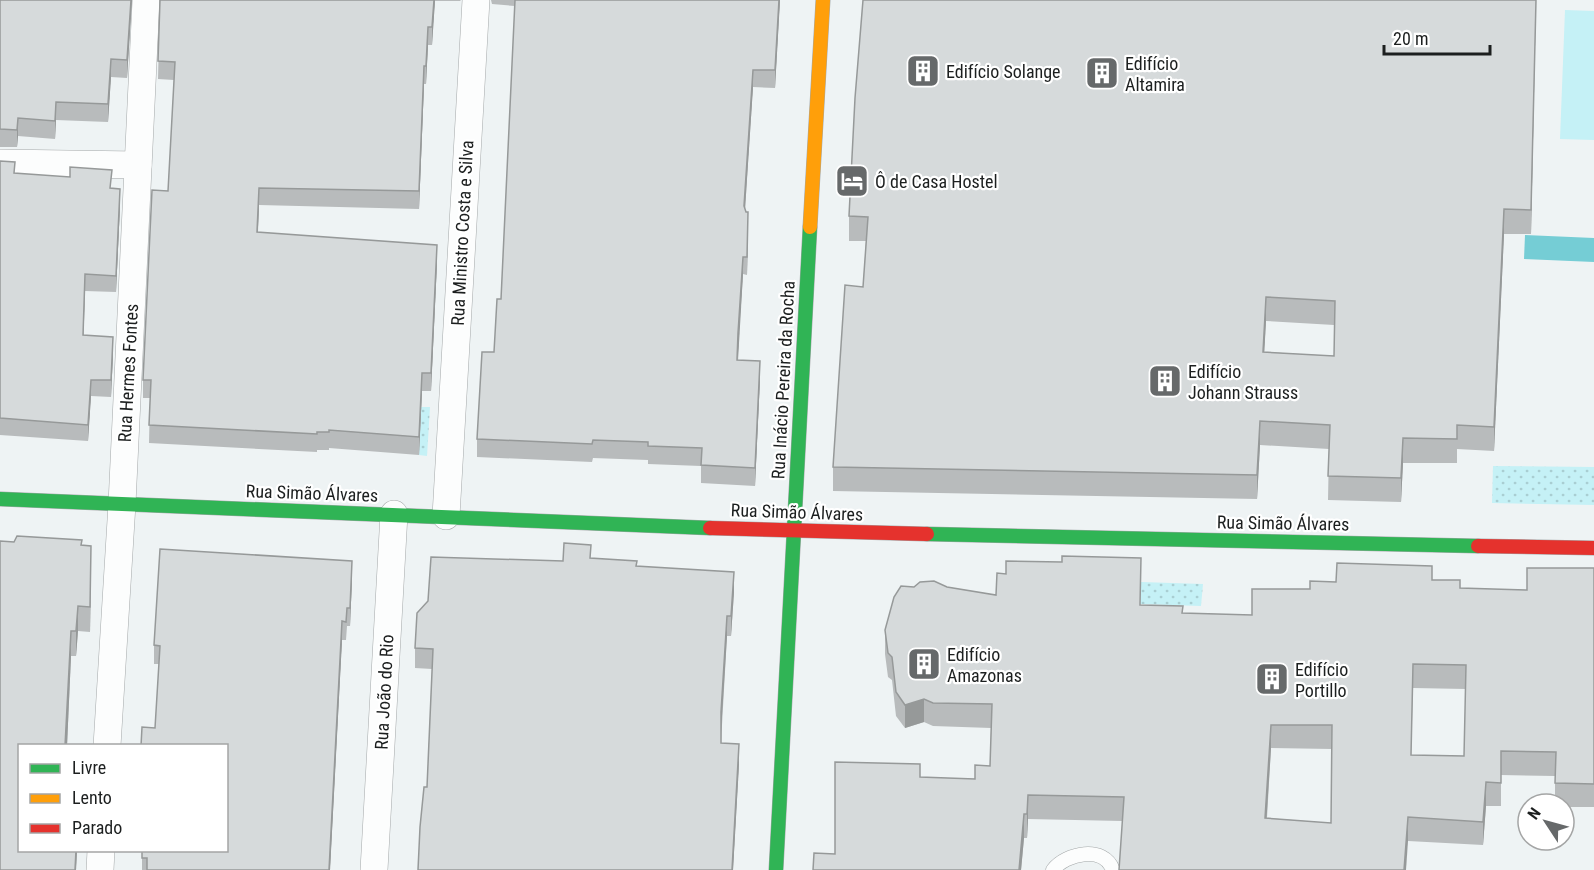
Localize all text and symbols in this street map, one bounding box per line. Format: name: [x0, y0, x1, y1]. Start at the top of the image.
scale bar: [1384, 18, 1490, 56]
text: 20 m: [1393, 28, 1428, 49]
building icon: Edifício Solange: [905, 53, 941, 89]
place label: Edifício Altamira: [1125, 53, 1185, 95]
building icon: Edifício Altamira: [1084, 55, 1120, 91]
place label: Edifício Solange: [946, 61, 1061, 82]
street label: Rua Ministro Costa e Silva: [447, 140, 477, 326]
hotel icon: Ô de Casa Hostel: [834, 163, 870, 199]
place label: Ô de Casa Hostel: [875, 171, 998, 192]
street label: Rua Inácio Pereira da Rocha: [767, 280, 799, 480]
street label: Rua Hermes Fontes: [114, 303, 142, 443]
place label: Edifício Johann Strauss: [1188, 361, 1298, 403]
building icon: Edifício Johann Strauss: [1147, 363, 1183, 399]
street label: Rua Simão Álvares: [245, 480, 379, 506]
street label: Rua Simão Álvares: [730, 499, 864, 525]
street label: Rua Simão Álvares: [1217, 511, 1349, 535]
street label: Rua João do Rio: [370, 634, 398, 750]
place label: Edifício Amazonas: [947, 644, 1022, 686]
building icon: Edifício Amazonas: [906, 646, 942, 682]
place label: Edifício Portillo: [1295, 659, 1348, 701]
building icon: Edifício Portillo: [1254, 661, 1290, 697]
legend: [18, 744, 228, 852]
text: Livre: [72, 757, 106, 778]
text: Lento: [72, 787, 112, 808]
north arrow: [1516, 792, 1576, 852]
text: N: [1524, 804, 1545, 823]
text: Parado: [72, 817, 122, 838]

